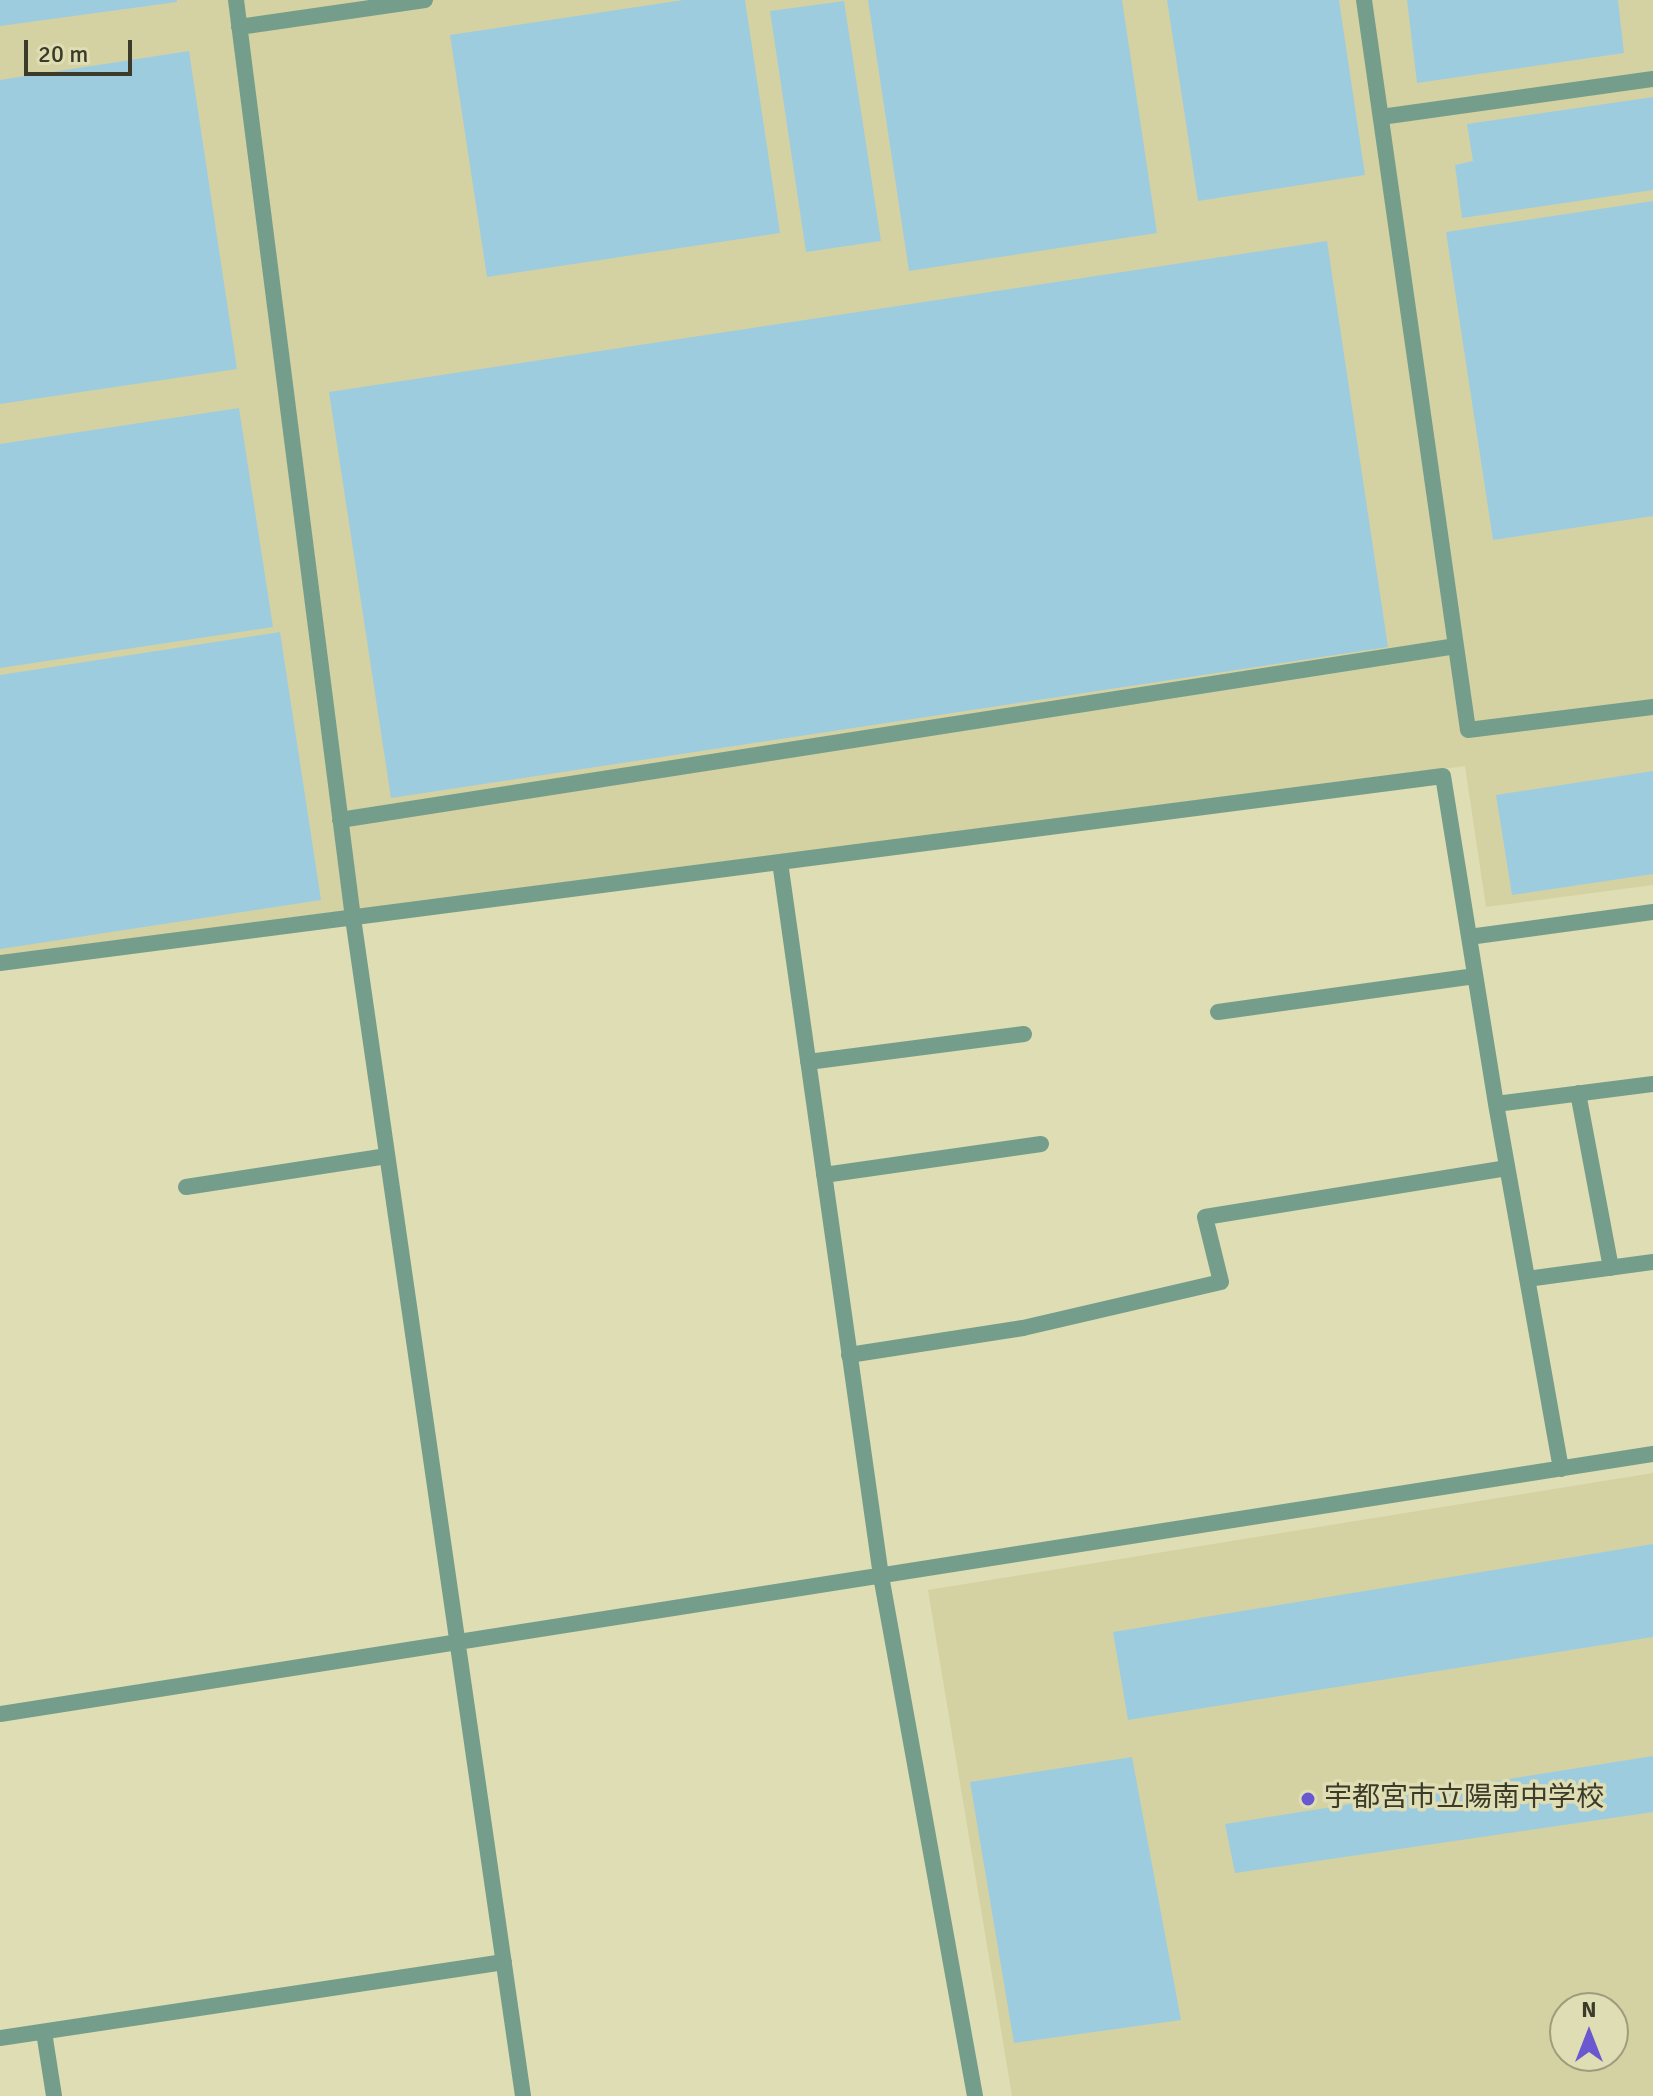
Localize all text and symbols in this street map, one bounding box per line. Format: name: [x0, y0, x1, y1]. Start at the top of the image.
scale bar: [28, 24, 136, 74]
text: 20 m: [38, 39, 88, 69]
place label: 宇都宮市立陽南中学校: [1324, 1782, 1604, 1816]
marker: 宇都宮市立陽南中学校: [1299, 1790, 1317, 1808]
north arrow: [1549, 1992, 1629, 2072]
text: N: [1581, 1996, 1597, 2023]

